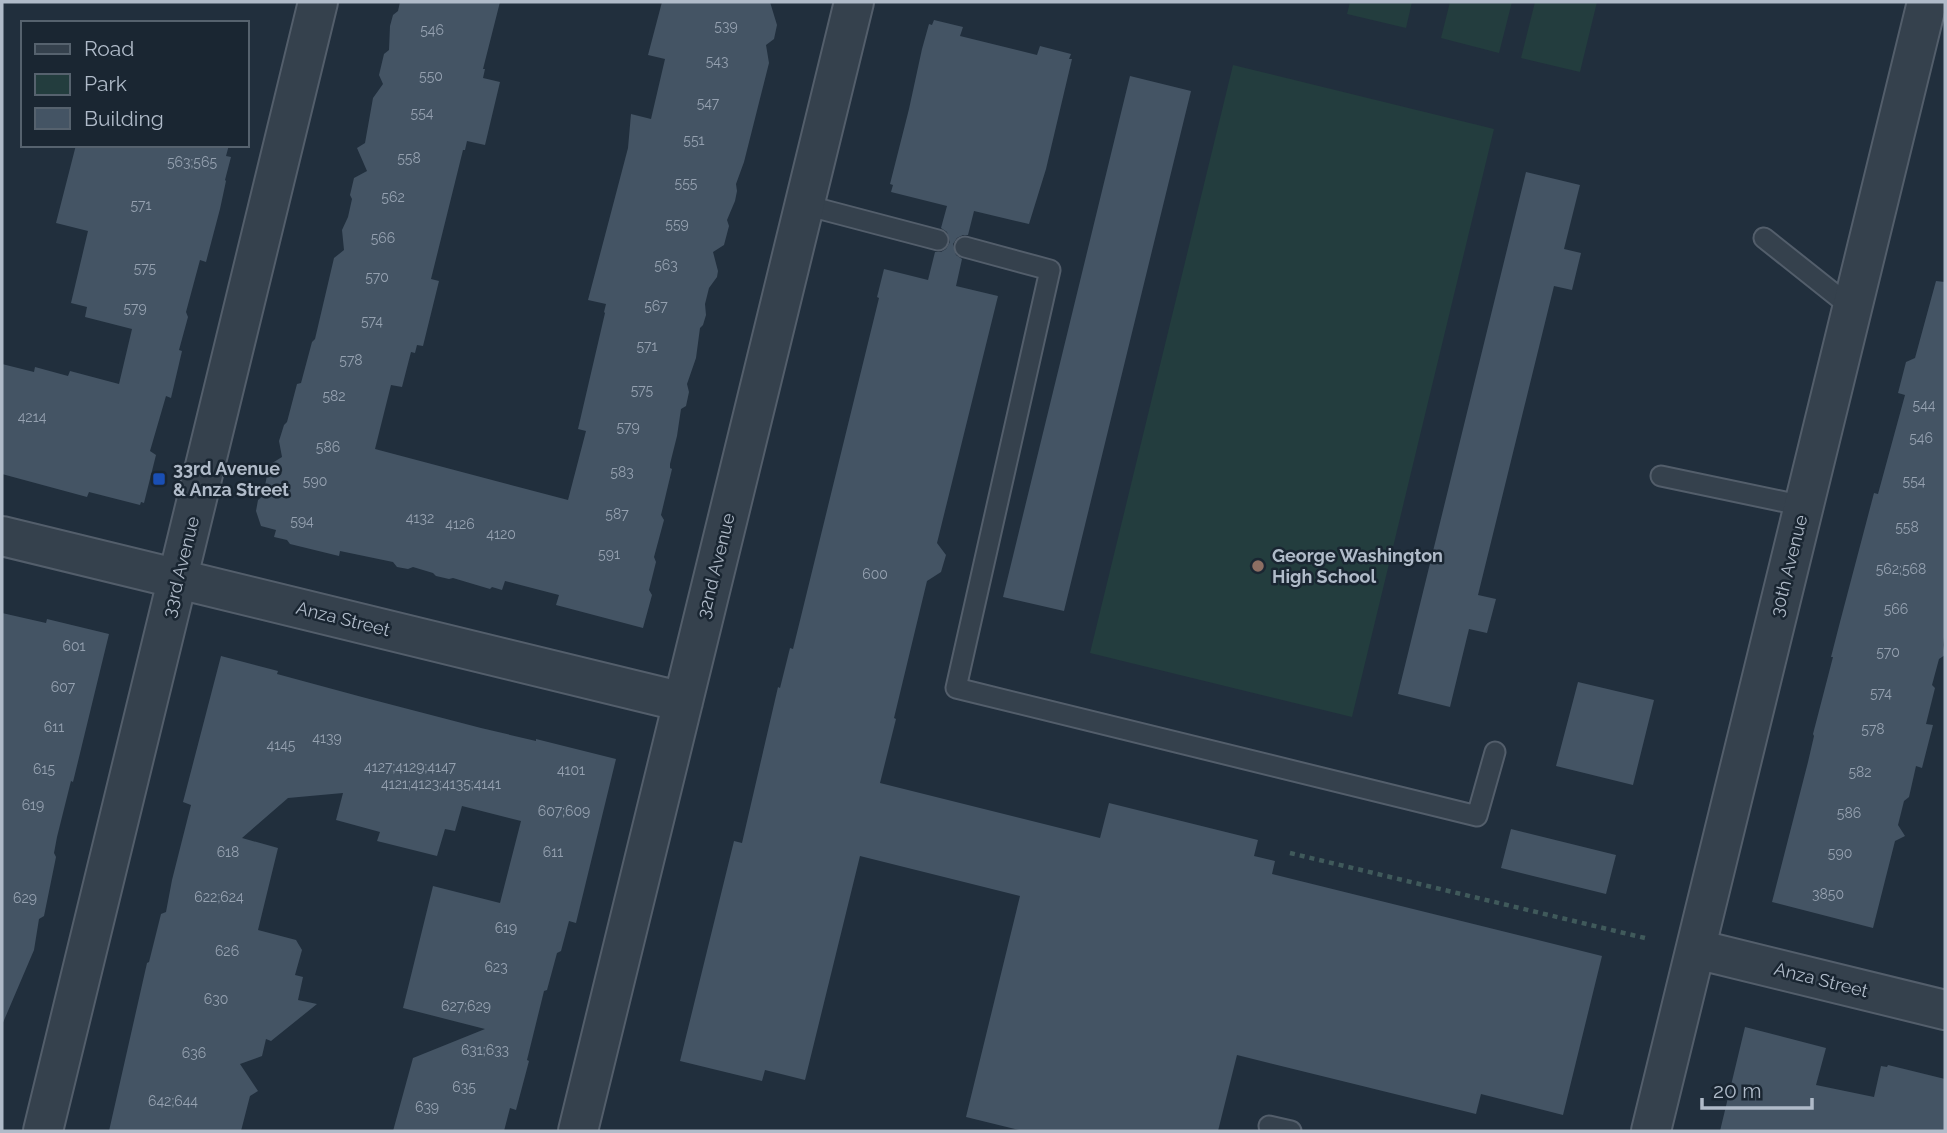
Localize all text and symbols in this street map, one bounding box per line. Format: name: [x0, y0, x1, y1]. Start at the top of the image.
house number: 539: [714, 18, 738, 34]
legend: [21, 21, 248, 147]
house number: 546: [420, 22, 444, 38]
text: Road: [84, 36, 134, 61]
house number: 543: [706, 53, 728, 69]
house number: 550: [419, 68, 443, 84]
text: Park: [84, 71, 127, 96]
house number: 547: [697, 95, 720, 111]
house number: 554: [411, 105, 434, 121]
text: Building: [84, 106, 164, 131]
house number: 551: [683, 132, 705, 148]
house number: 558: [397, 150, 421, 166]
house number: 563;565: [167, 154, 217, 170]
house number: 555: [675, 175, 698, 191]
house number: 562: [381, 189, 405, 205]
house number: 571: [130, 197, 152, 213]
house number: 559: [665, 216, 689, 232]
house number: 566: [371, 230, 395, 246]
house number: 563: [654, 257, 678, 273]
house number: 575: [134, 260, 157, 276]
house number: 570: [365, 269, 389, 285]
house number: 567: [644, 298, 668, 314]
house number: 579: [123, 300, 147, 316]
house number: 574: [361, 313, 383, 329]
house number: 571: [636, 338, 658, 354]
house number: 578: [339, 352, 363, 368]
house number: 575: [631, 382, 654, 398]
house number: 582: [322, 388, 346, 404]
house number: 544: [1913, 397, 1936, 413]
house number: 4214: [18, 409, 47, 425]
house number: 579: [616, 419, 640, 435]
house number: 546: [1909, 430, 1933, 446]
house number: 586: [316, 439, 340, 455]
place label: 33rd Avenue & Anza Street: [173, 458, 289, 500]
house number: 583: [610, 464, 634, 480]
marker: 33rd Avenue & Anza Street: [151, 471, 167, 487]
house number: 590: [303, 473, 327, 489]
house number: 554: [1903, 473, 1926, 489]
house number: 587: [605, 506, 629, 522]
house number: 4132: [406, 510, 434, 526]
street label: 32nd Avenue: [692, 511, 739, 621]
street label: 30th Avenue: [1766, 512, 1811, 619]
house number: 594: [290, 513, 314, 529]
street label: 33rd Avenue: [158, 514, 203, 620]
house number: 4126: [445, 516, 475, 532]
house number: 558: [1895, 519, 1919, 535]
house number: 4120: [486, 526, 516, 542]
place label: George Washington High School: [1272, 545, 1443, 587]
house number: 591: [598, 546, 620, 562]
marker: George Washington High School: [1250, 558, 1266, 574]
house number: 562;568: [1876, 561, 1926, 577]
house number: 600: [862, 566, 888, 582]
street label: Anza Street: [294, 597, 392, 640]
house number: 566: [1884, 601, 1908, 617]
house number: 601: [62, 638, 86, 654]
house number: 570: [1876, 644, 1900, 660]
house number: 607: [51, 679, 76, 695]
house number: 574: [1870, 685, 1892, 701]
house number: 611: [44, 719, 64, 735]
house number: 578: [1861, 721, 1885, 737]
house number: 4139: [312, 730, 342, 746]
house number: 4145: [267, 737, 296, 753]
house number: 4127;4129;4147: [364, 759, 457, 775]
house number: 615: [33, 761, 55, 777]
house number: 4101: [557, 762, 585, 778]
house number: 582: [1848, 764, 1872, 780]
house number: 4121;4123;4135;4141: [381, 776, 501, 792]
house number: 619: [22, 797, 44, 813]
house number: 607;609: [538, 803, 590, 819]
house number: 586: [1837, 805, 1861, 821]
house number: 618: [217, 844, 239, 860]
house number: 611: [543, 844, 563, 860]
house number: 590: [1828, 845, 1852, 861]
house number: 3850: [1812, 886, 1844, 902]
house number: 622;624: [194, 889, 244, 905]
house number: 629: [13, 890, 37, 906]
house number: 619: [495, 920, 517, 936]
house number: 626: [215, 943, 239, 959]
street label: Anza Street: [1772, 958, 1870, 1001]
house number: 623: [484, 959, 508, 975]
house number: 630: [204, 991, 228, 1007]
house number: 627;629: [441, 998, 491, 1014]
house number: 631;633: [461, 1042, 509, 1058]
house number: 636: [182, 1045, 206, 1061]
scale bar: [1702, 1066, 1812, 1110]
text: 20 m: [1713, 1078, 1761, 1103]
house number: 635: [452, 1079, 476, 1095]
house number: 642;644: [148, 1093, 198, 1109]
house number: 639: [415, 1099, 439, 1115]

